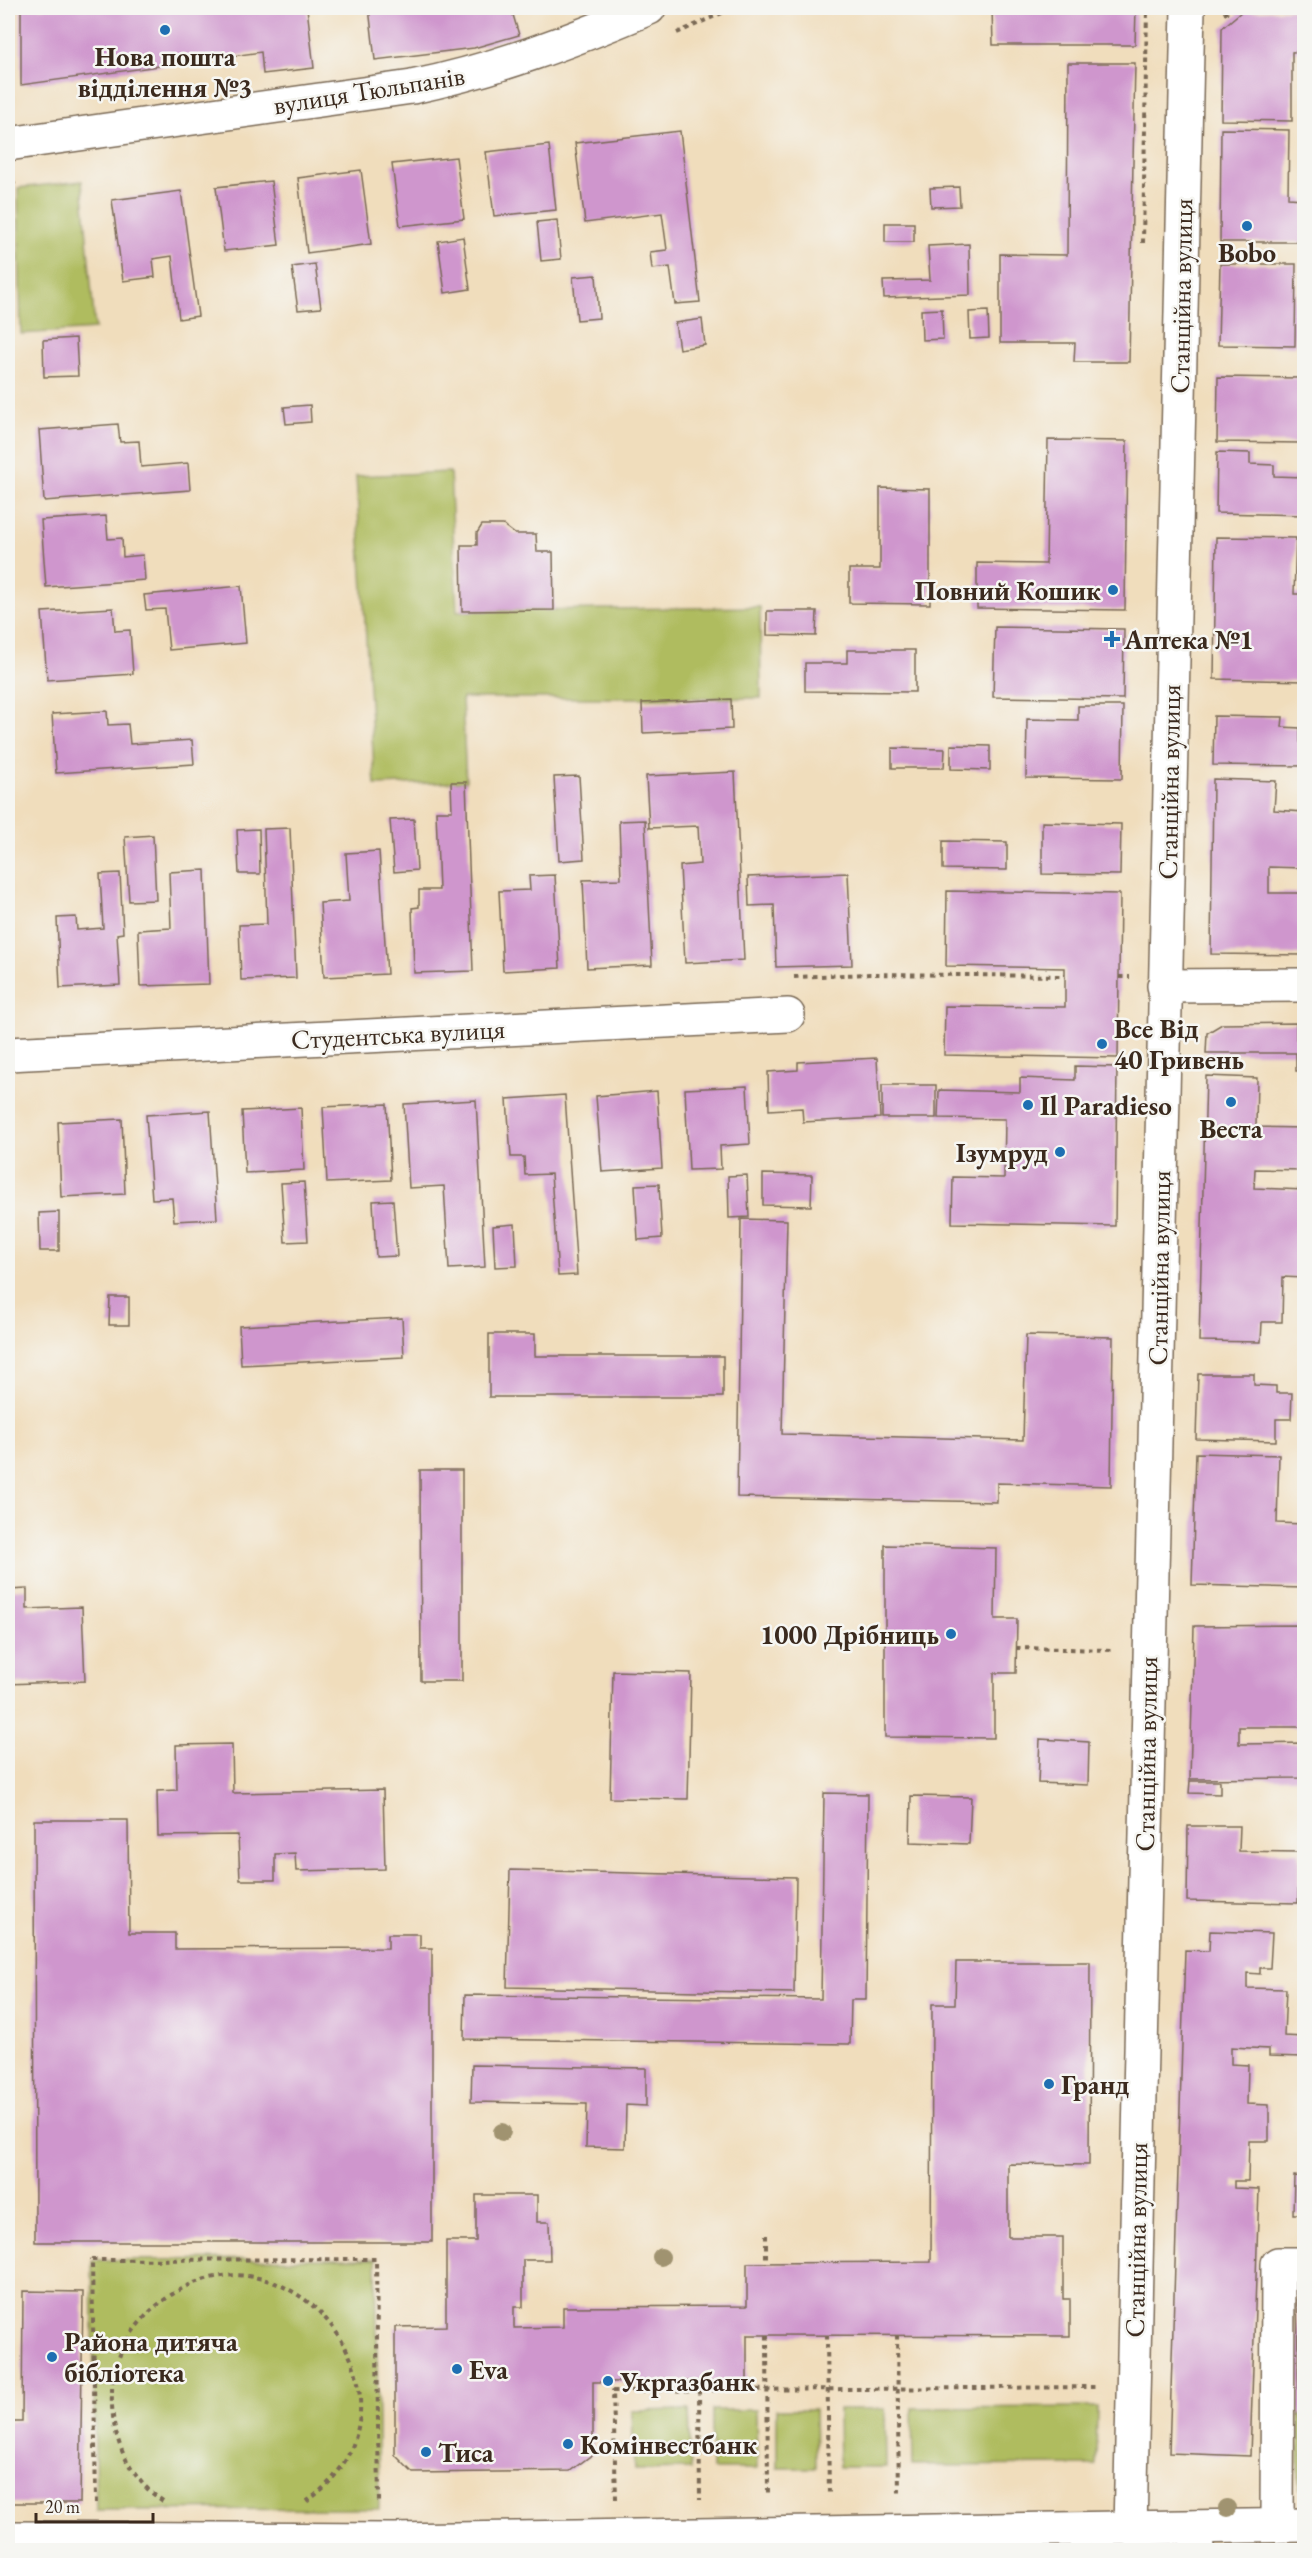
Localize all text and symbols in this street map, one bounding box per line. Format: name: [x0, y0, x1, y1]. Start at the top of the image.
marker: Нова пошта відділення №3: [158, 23, 172, 37]
place label: Нова пошта відділення №3: [78, 39, 252, 105]
street label: вулиця Тюльпанів: [271, 58, 467, 122]
street label: Станційна вулиця: [1162, 198, 1200, 394]
marker: Bobo: [1240, 219, 1254, 233]
place label: Bobo: [1218, 235, 1276, 270]
place label: Повний Кошик: [915, 573, 1101, 608]
marker: Повний Кошик: [1106, 583, 1120, 597]
place label: Аптека №1: [1123, 622, 1253, 657]
marker: Аптека №1: [1105, 632, 1119, 646]
street label: Станційна вулиця: [1150, 684, 1188, 880]
street label: Студентська вулиця: [290, 1011, 506, 1057]
place label: Все Від 40 Гривень: [1114, 1011, 1244, 1077]
marker: Все Від 40 Гривень: [1095, 1037, 1109, 1051]
place label: Il Paradieso: [1040, 1088, 1172, 1123]
marker: Веста: [1224, 1095, 1238, 1109]
marker: Il Paradieso: [1021, 1098, 1035, 1112]
place label: Веста: [1199, 1111, 1263, 1146]
place label: Ізумруд: [956, 1135, 1048, 1170]
marker: Ізумруд: [1053, 1145, 1067, 1159]
street label: Станційна вулиця: [1140, 1170, 1178, 1366]
place label: 1000 Дрібниць: [760, 1617, 939, 1652]
marker: 1000 Дрібниць: [944, 1627, 958, 1641]
street label: Станційна вулиця: [1127, 1656, 1165, 1852]
place label: Гранд: [1061, 2067, 1130, 2102]
marker: Гранд: [1042, 2077, 1056, 2091]
street label: Станційна вулиця: [1117, 2142, 1155, 2338]
place label: Района дитяча бібліотека: [64, 2324, 238, 2390]
marker: Района дитяча бібліотека: [45, 2350, 59, 2364]
place label: Eva: [469, 2352, 508, 2387]
marker: Eva: [450, 2362, 464, 2376]
place label: Укргазбанк: [619, 2364, 755, 2399]
marker: Укргазбанк: [601, 2374, 615, 2388]
place label: Комінвестбанк: [580, 2427, 757, 2462]
place label: Тиса: [438, 2435, 494, 2470]
marker: Комінвестбанк: [561, 2437, 575, 2451]
marker: Тиса: [419, 2445, 433, 2459]
scale bar: [36, 2486, 153, 2524]
text: 20 m: [45, 2495, 80, 2518]

